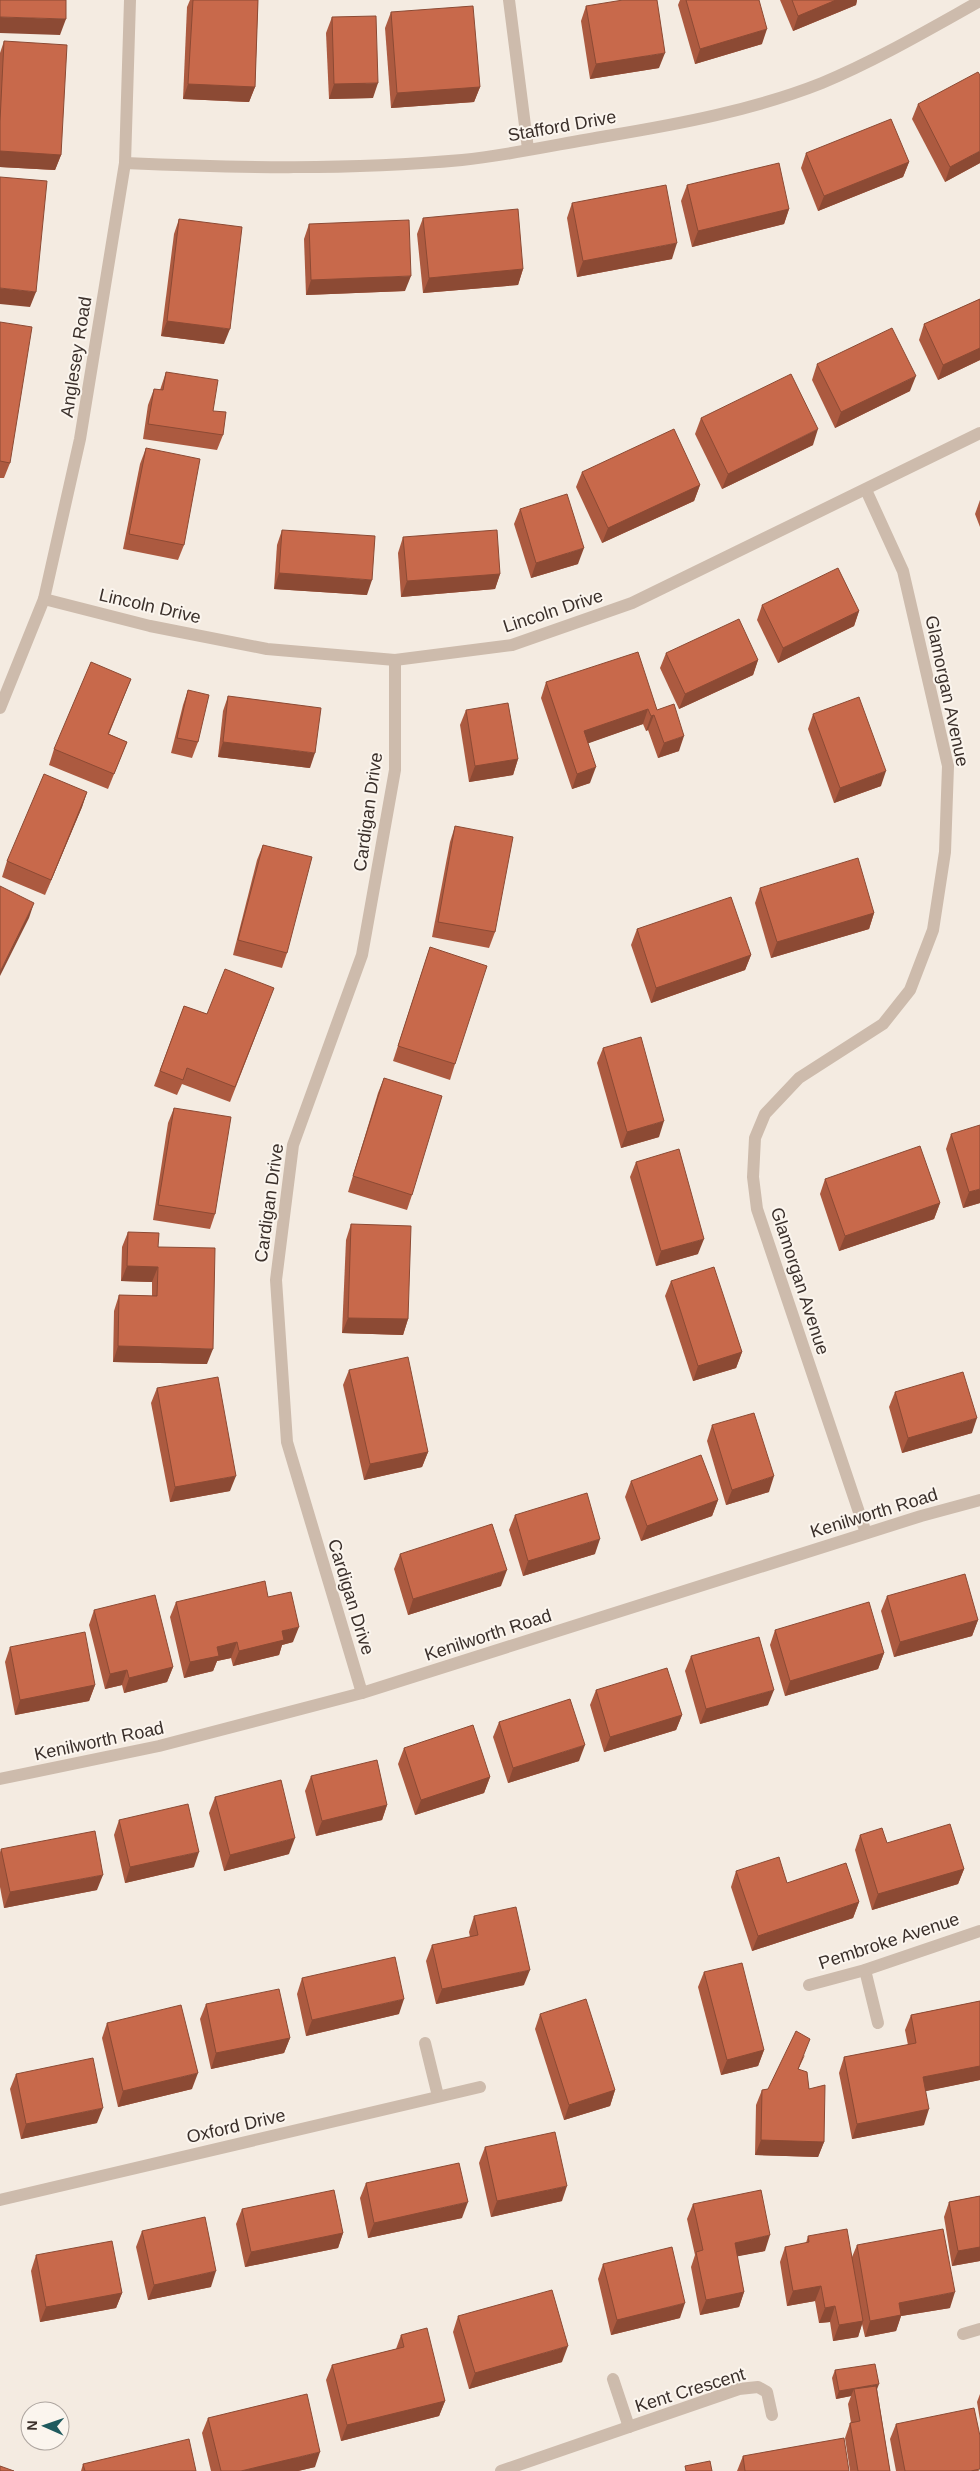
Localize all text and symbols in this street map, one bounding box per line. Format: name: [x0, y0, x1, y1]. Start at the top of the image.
street label: Stafford Drive: [506, 107, 618, 145]
street label: Anglesey Road: [57, 295, 95, 419]
street label: Lincoln Drive: [97, 585, 203, 627]
street label: Lincoln Drive: [500, 585, 606, 637]
street label: Glamorgan Avenue: [921, 614, 973, 768]
street label: Cardigan Drive: [350, 751, 386, 873]
street label: Cardigan Drive: [251, 1142, 287, 1264]
street label: Glamorgan Avenue: [767, 1205, 833, 1357]
street label: Kenilworth Road: [808, 1484, 940, 1542]
street label: Cardigan Drive: [324, 1537, 378, 1657]
street label: Kenilworth Road: [422, 1605, 554, 1665]
street label: Kenilworth Road: [32, 1717, 166, 1765]
street label: Pembroke Avenue: [816, 1909, 962, 1973]
street label: Oxford Drive: [185, 2105, 287, 2147]
street label: Kent Crescent: [633, 2364, 747, 2416]
north arrow: [20, 2401, 70, 2451]
text: N: [24, 2420, 40, 2431]

